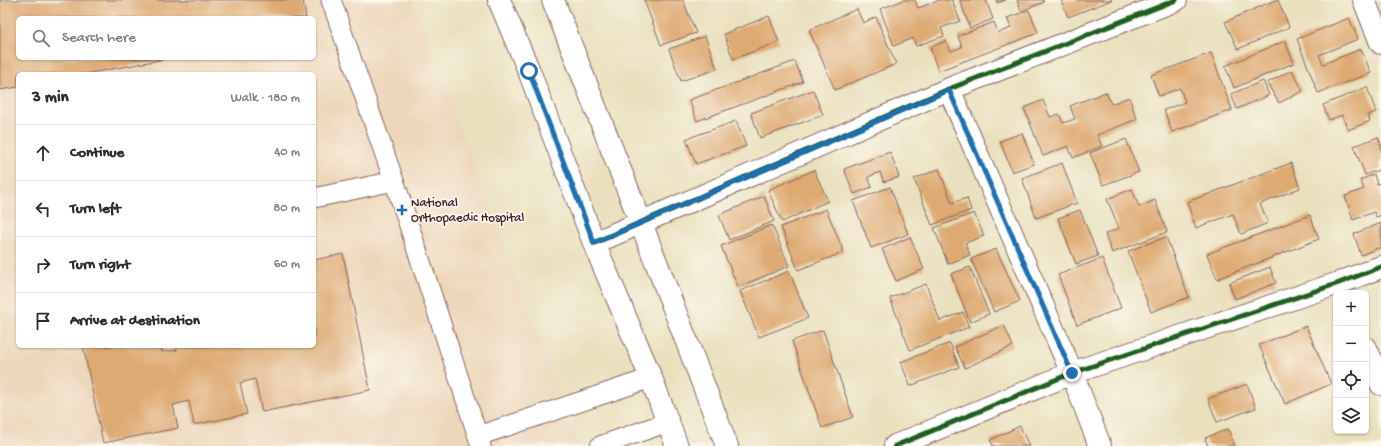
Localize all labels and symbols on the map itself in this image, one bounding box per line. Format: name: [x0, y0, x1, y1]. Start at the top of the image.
route start: [520, 62, 538, 80]
place label: National Orthopaedic Hospital: [411, 196, 524, 226]
marker: National Orthopaedic Hospital: [396, 204, 408, 216]
route end: [1063, 364, 1081, 382]

